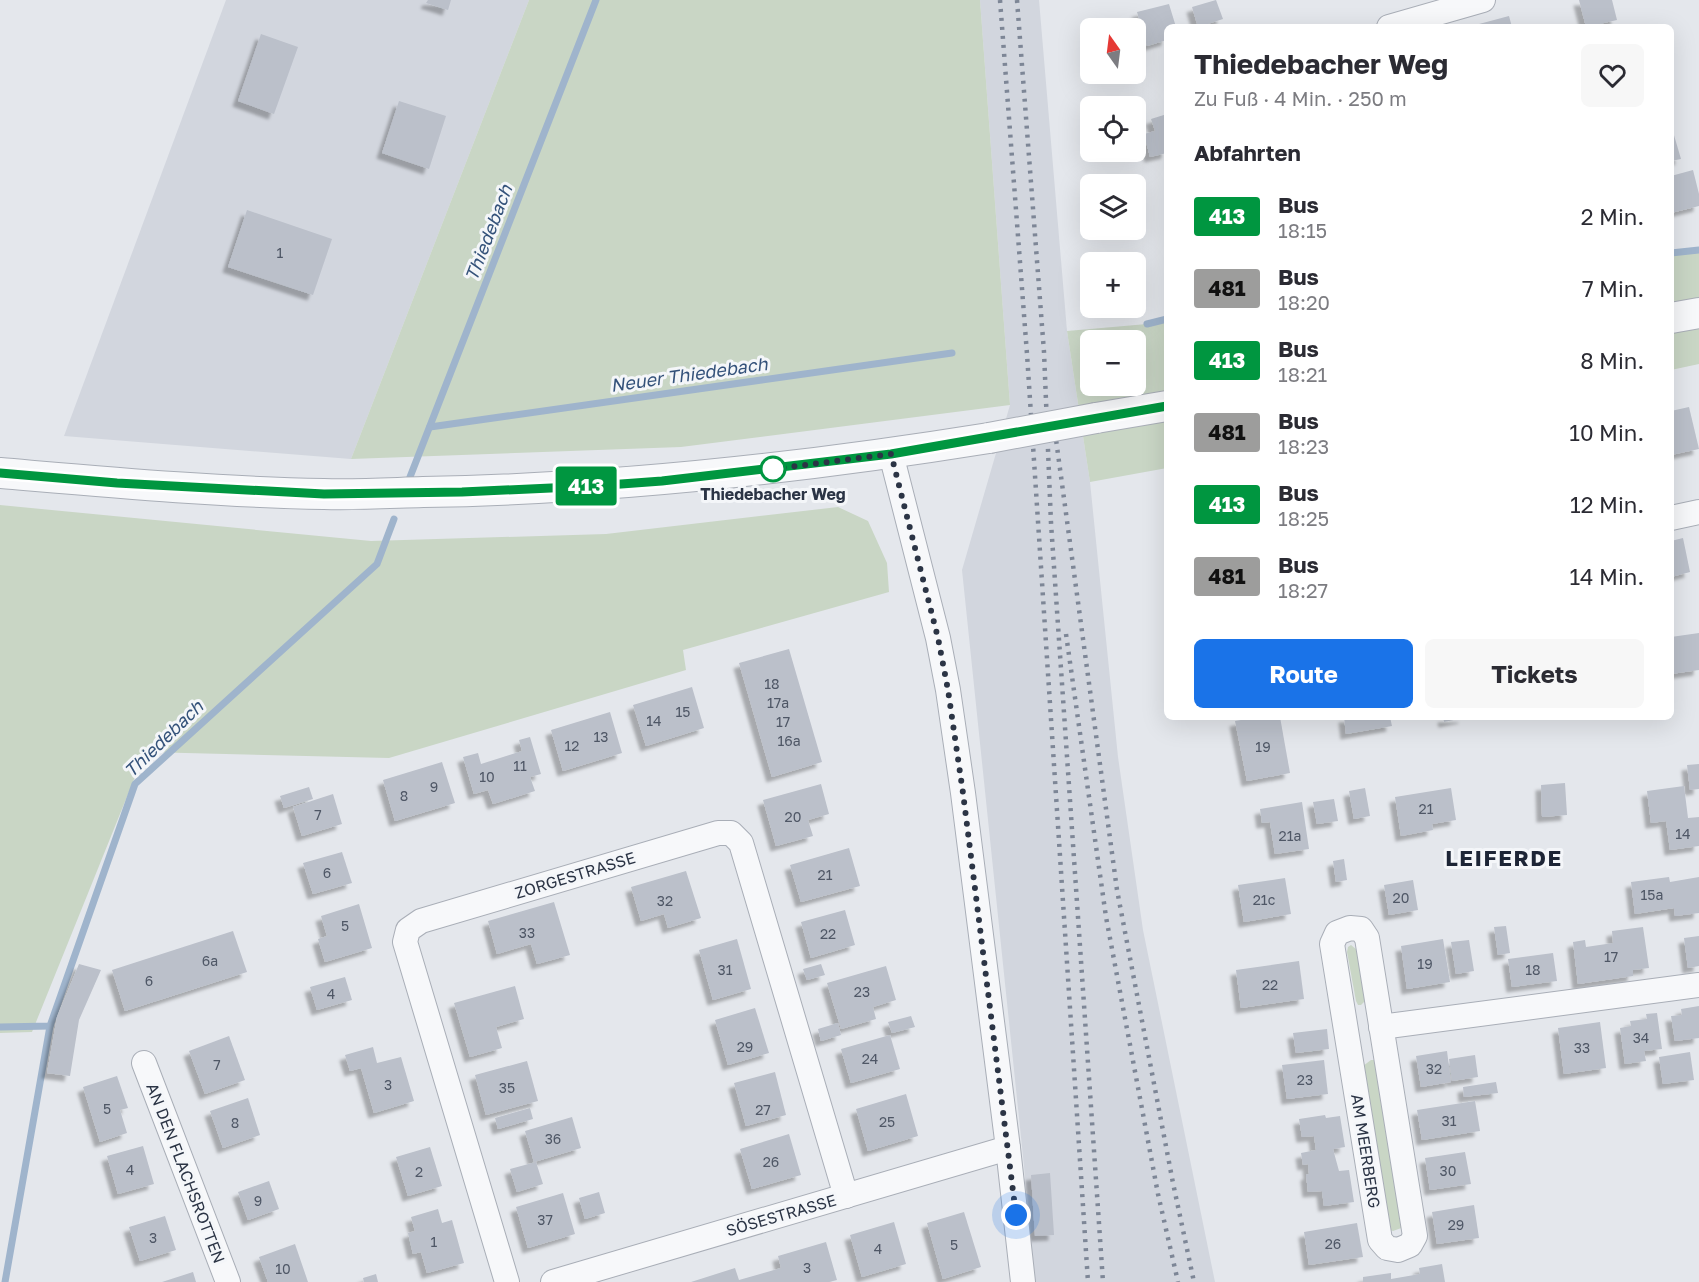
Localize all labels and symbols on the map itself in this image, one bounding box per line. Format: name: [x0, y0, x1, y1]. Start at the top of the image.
north arrow: [1080, 18, 1146, 84]
water label: Thiedebach: [460, 181, 517, 284]
house number: 1: [277, 244, 284, 261]
water label: Neuer Thiedebach: [609, 352, 770, 396]
marker: Thiedebacher Weg: [760, 456, 786, 482]
line badge: 413: [552, 466, 620, 506]
place label: Thiedebacher Weg: [700, 484, 846, 504]
house number: 18: [764, 675, 780, 692]
house number: 17a: [767, 694, 789, 711]
water label: Thiedebach: [119, 695, 208, 781]
house number: 15: [676, 703, 690, 720]
house number: 14: [646, 712, 662, 729]
house number: 17: [776, 713, 790, 730]
house number: 13: [594, 728, 608, 745]
house number: 16a: [777, 732, 801, 749]
house number: 12: [565, 737, 579, 754]
house number: 19: [1255, 738, 1271, 755]
house number: 11: [513, 757, 527, 774]
house number: 10: [479, 768, 495, 785]
house number: 9: [430, 778, 438, 795]
house number: 8: [400, 787, 408, 804]
house number: 21: [1419, 800, 1434, 817]
house number: 7: [314, 806, 322, 823]
house number: 20: [785, 808, 801, 825]
house number: 14: [1675, 825, 1691, 842]
house number: 21a: [1279, 827, 1301, 844]
district label: LEIFERDE: [1445, 844, 1563, 871]
street label: ZORGESTRASSE: [512, 847, 638, 903]
house number: 6: [323, 864, 331, 881]
house number: 21: [818, 866, 833, 883]
house number: 15a: [1641, 886, 1663, 903]
house number: 20: [1393, 889, 1409, 906]
house number: 21c: [1253, 891, 1276, 908]
house number: 32: [657, 892, 673, 909]
house number: 5: [341, 917, 349, 934]
house number: 33: [519, 924, 535, 941]
house number: 22: [820, 925, 836, 942]
house number: 17: [1604, 948, 1618, 965]
house number: 6a: [202, 952, 218, 969]
house number: 19: [1417, 955, 1433, 972]
house number: 31: [718, 961, 733, 978]
house number: 18: [1525, 961, 1541, 978]
house number: 6: [145, 972, 153, 989]
house number: 22: [1262, 976, 1278, 993]
house number: 23: [854, 983, 870, 1000]
house number: 4: [327, 985, 335, 1002]
house number: 34: [1633, 1029, 1649, 1046]
house number: 29: [737, 1038, 753, 1055]
house number: 33: [1574, 1039, 1590, 1056]
house number: 24: [862, 1050, 878, 1067]
house number: 7: [213, 1056, 221, 1073]
house number: 32: [1426, 1060, 1442, 1077]
house number: 23: [1297, 1071, 1313, 1088]
house number: 3: [384, 1076, 392, 1093]
house number: 35: [499, 1079, 515, 1096]
street label: AN DEN FLACHSROTTEN: [142, 1080, 230, 1266]
street label: AM MEERBERG: [1347, 1093, 1385, 1209]
house number: 5: [103, 1100, 111, 1117]
house number: 27: [755, 1101, 771, 1118]
house number: 31: [1442, 1112, 1457, 1129]
house number: 25: [879, 1113, 895, 1130]
house number: 8: [231, 1114, 239, 1131]
house number: 36: [545, 1130, 561, 1147]
house number: 26: [763, 1153, 779, 1170]
house number: 4: [126, 1161, 134, 1178]
house number: 30: [1440, 1162, 1456, 1179]
house number: 2: [415, 1163, 423, 1180]
street label: SÖSESTRASSE: [724, 1190, 838, 1240]
house number: 9: [254, 1192, 262, 1209]
your location: [1001, 1200, 1031, 1230]
house number: 37: [537, 1211, 553, 1228]
house number: 29: [1448, 1216, 1464, 1233]
house number: 3: [149, 1229, 157, 1246]
house number: 1: [431, 1233, 438, 1250]
house number: 26: [1325, 1235, 1341, 1252]
house number: 5: [950, 1236, 958, 1253]
house number: 4: [874, 1240, 882, 1257]
house number: 3: [803, 1259, 811, 1276]
house number: 10: [275, 1260, 291, 1277]

